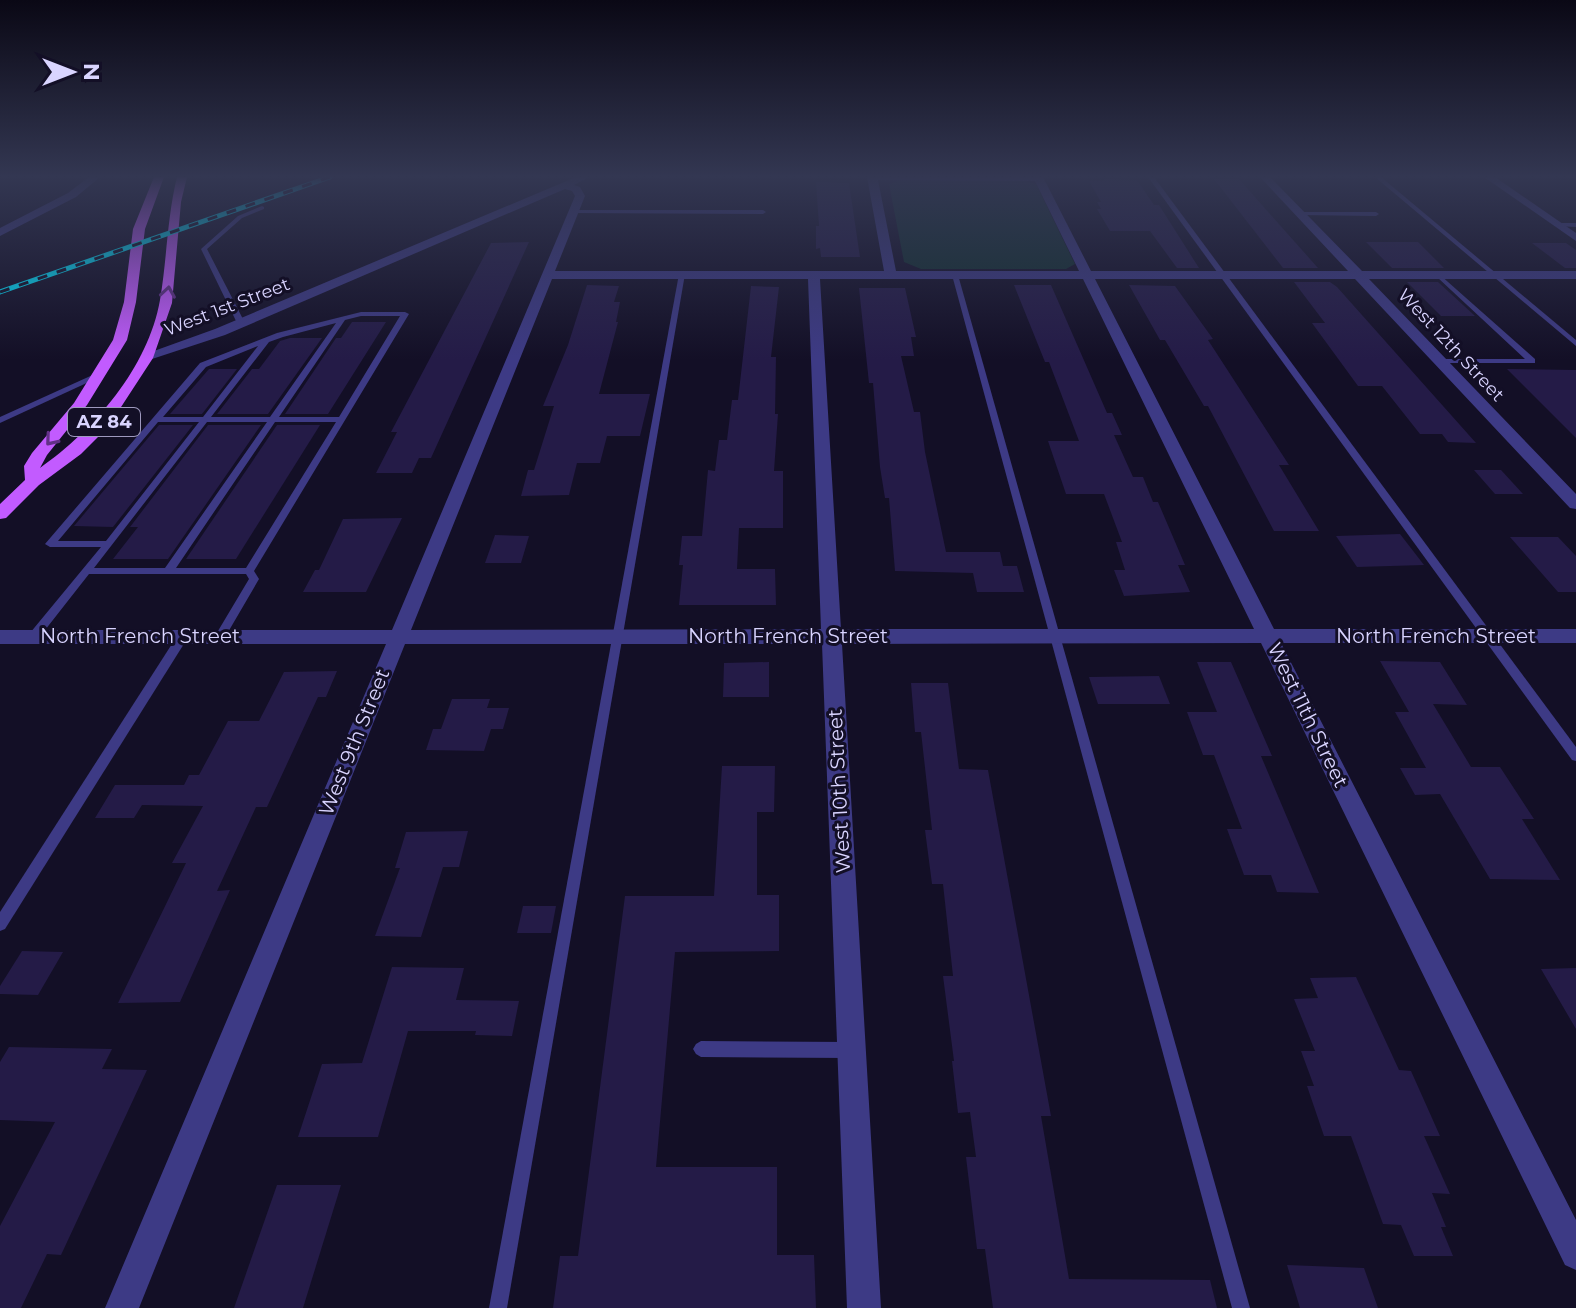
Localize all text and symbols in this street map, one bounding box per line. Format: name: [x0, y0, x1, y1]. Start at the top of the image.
north arrow: [32, 32, 112, 112]
text: N: [78, 63, 105, 81]
street label: West 1st Street: [161, 273, 293, 341]
street label: West 12th Street: [1393, 284, 1509, 406]
one-way arrow: [158, 285, 175, 299]
road number: AZ 84: [68, 408, 140, 436]
one-way arrow: [46, 430, 61, 445]
street label: North French Street: [40, 624, 240, 648]
street label: North French Street: [688, 624, 888, 648]
street label: North French Street: [1336, 624, 1536, 648]
street label: West 11th Street: [1263, 639, 1353, 791]
street label: West 9th Street: [314, 665, 394, 819]
street label: West 10th Street: [823, 708, 855, 874]

